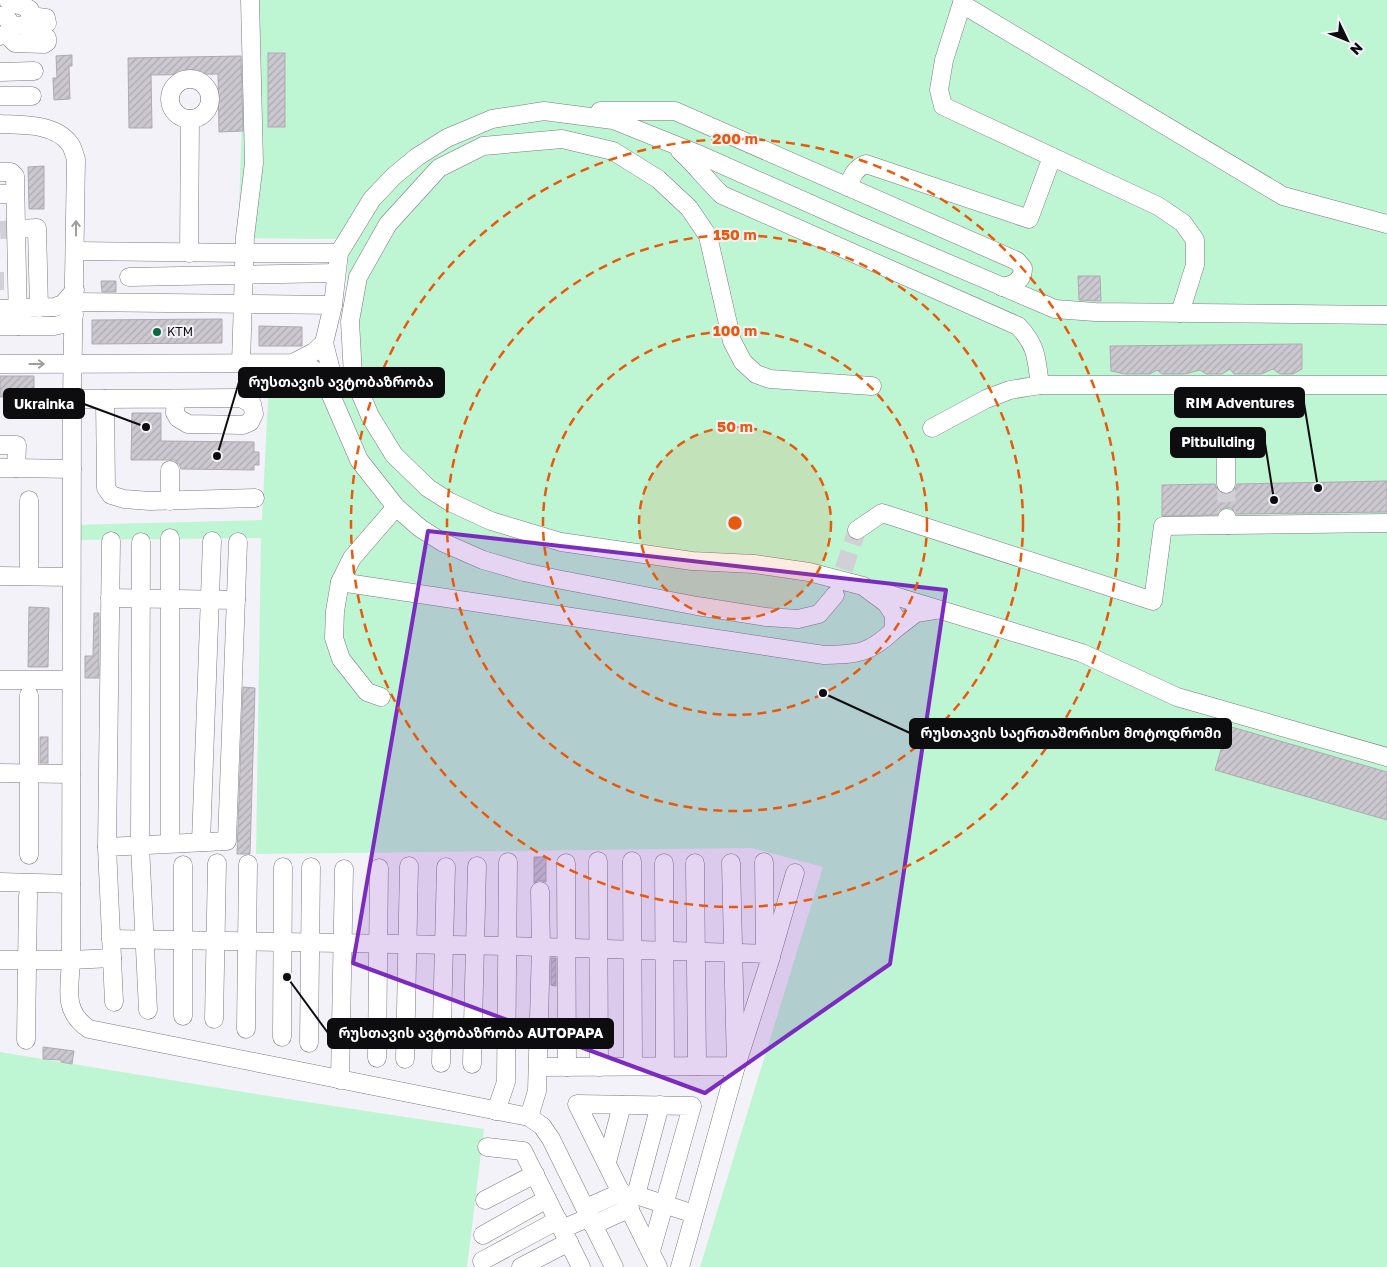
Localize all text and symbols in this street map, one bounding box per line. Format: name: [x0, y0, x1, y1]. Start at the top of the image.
north arrow: [1322, 15, 1372, 65]
text: N: [1347, 40, 1367, 59]
text: 200 m: [712, 129, 758, 147]
one-way arrow: [71, 220, 80, 236]
text: 150 m: [713, 225, 757, 243]
text: 100 m: [713, 321, 757, 339]
place label: KTM: [167, 324, 193, 339]
marker: KTM: [151, 326, 163, 338]
one-way arrow: [28, 359, 44, 369]
callout: რუსთავის ავტობაზრობა: [239, 368, 444, 397]
text: რუსთავის ავტობაზრობა: [248, 373, 434, 391]
callout: RIM Adventures: [1175, 388, 1304, 417]
callout: Ukrainka: [4, 389, 84, 418]
text: RIM Adventures: [1186, 394, 1295, 411]
text: Ukrainka: [14, 395, 74, 412]
text: 50 m: [717, 417, 753, 435]
callout: Pitbuilding: [1171, 428, 1265, 457]
text: Pitbuilding: [1181, 433, 1255, 450]
centre of rings: [726, 514, 744, 532]
callout: რუსთავის საერთაშორისო მოტოდრომი: [910, 719, 1231, 748]
text: რუსთავის საერთაშორისო მოტოდრომი: [921, 724, 1221, 742]
callout: რუსთავის ავტობაზრობა AUTOPAPA: [328, 1019, 613, 1048]
text: რუსთავის ავტობაზრობა AUTOPAPA: [338, 1024, 604, 1042]

